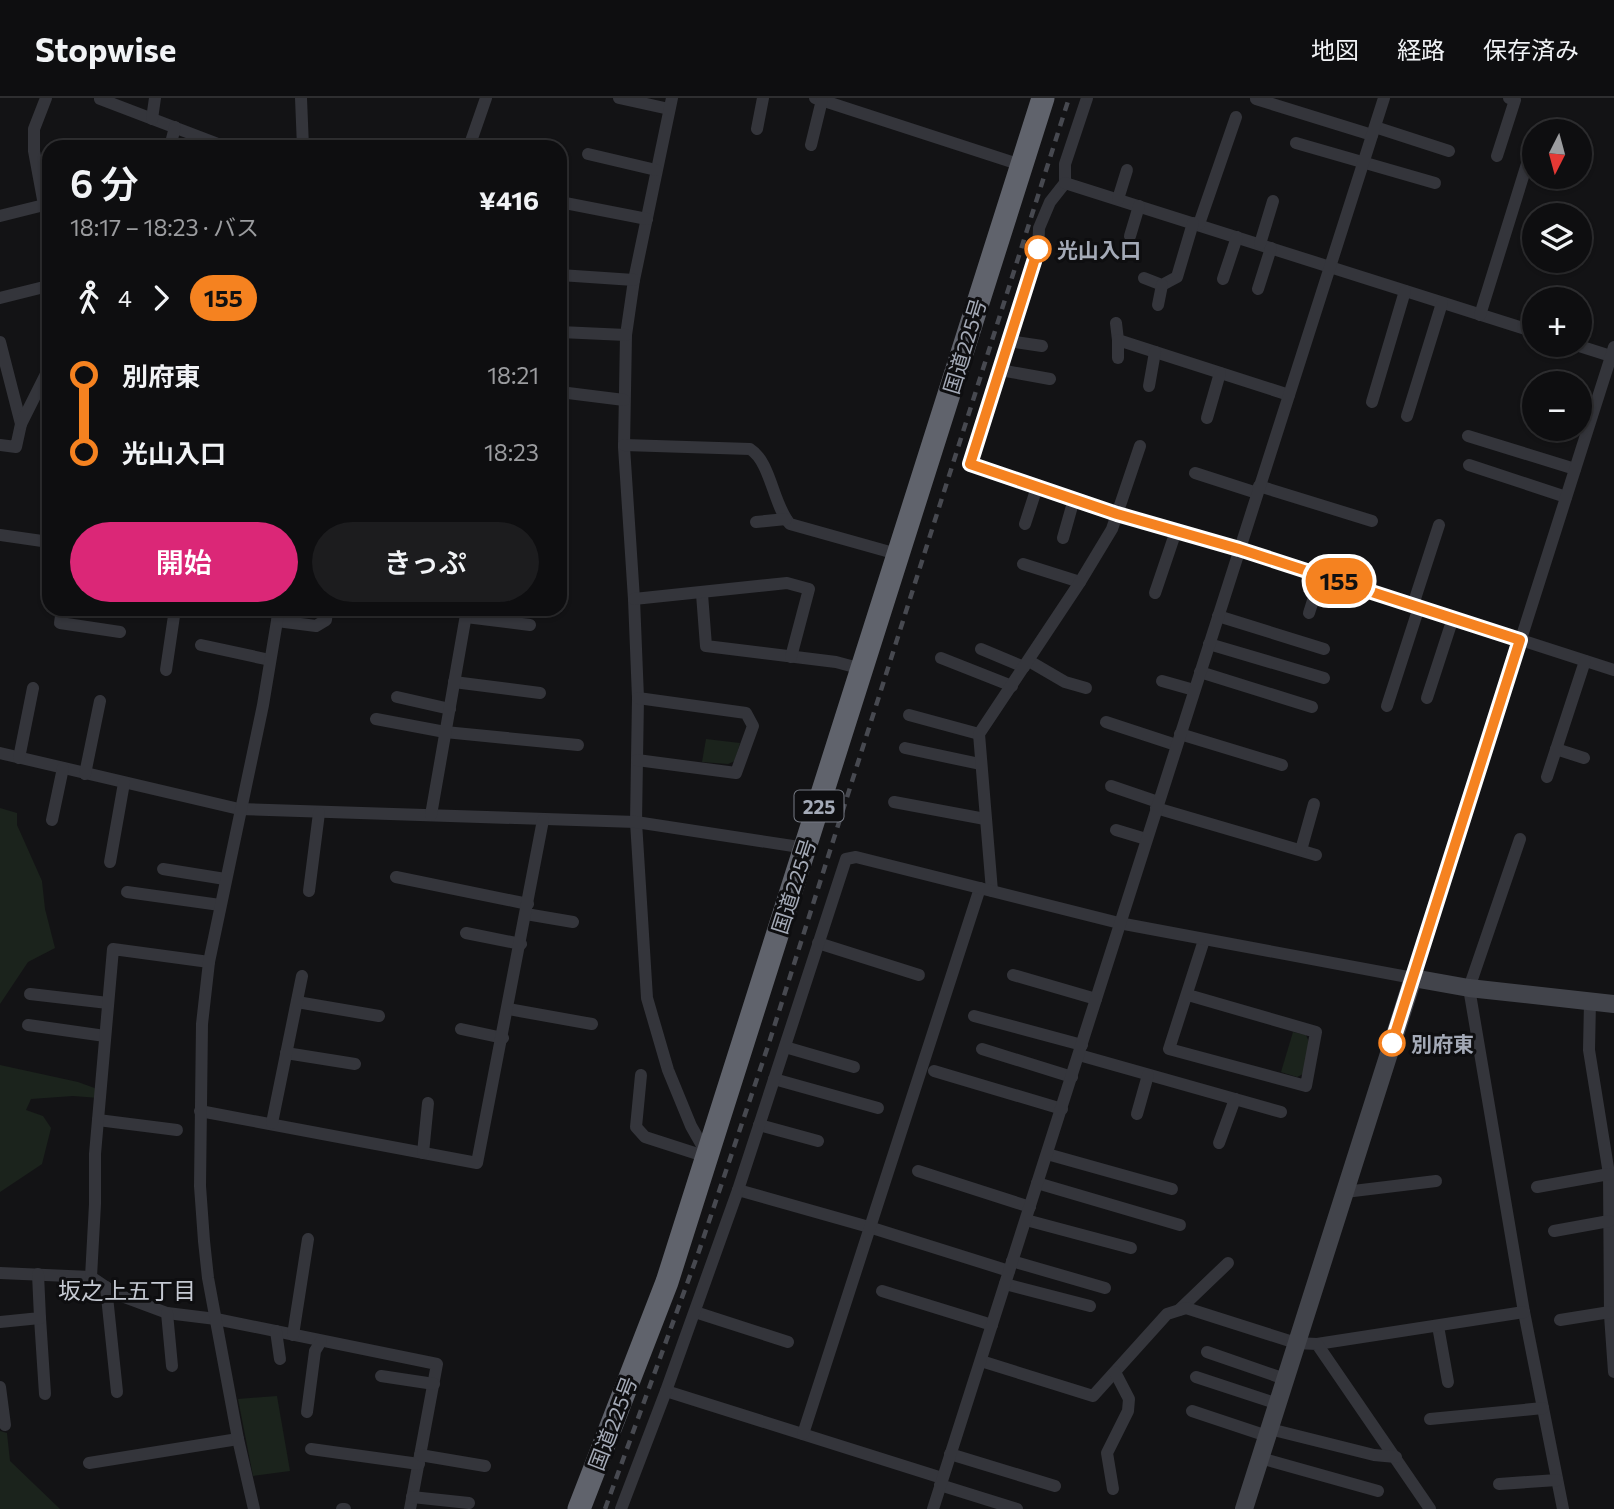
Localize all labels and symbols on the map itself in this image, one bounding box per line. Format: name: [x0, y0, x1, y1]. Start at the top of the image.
north arrow: [1522, 119, 1592, 189]
marker: 光山入口: [1025, 236, 1051, 262]
place label: 光山入口: [1057, 237, 1141, 262]
street label: 国道225号: [938, 295, 990, 397]
line badge: 155: [1299, 558, 1379, 604]
road number: 225: [794, 790, 844, 821]
street label: 国道225号: [766, 835, 820, 937]
marker: 別府東: [1379, 1030, 1405, 1056]
place label: 別府東: [1411, 1031, 1474, 1056]
district label: 坂之上五丁目: [58, 1276, 196, 1304]
street label: 国道225号: [583, 1373, 641, 1473]

